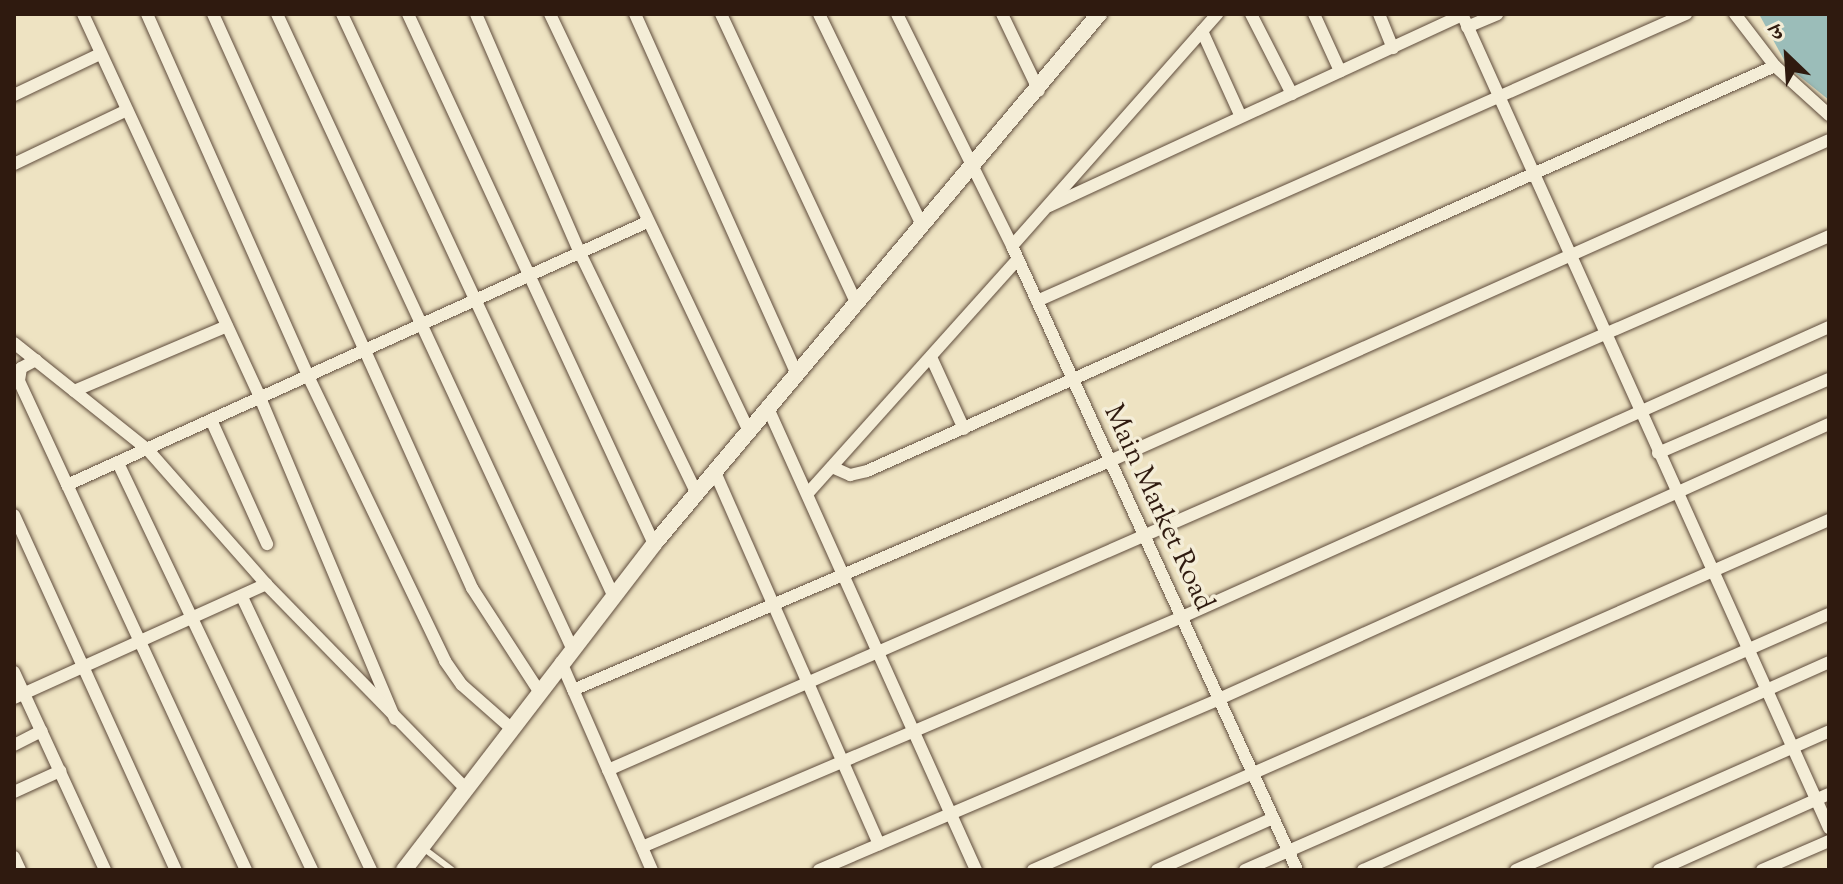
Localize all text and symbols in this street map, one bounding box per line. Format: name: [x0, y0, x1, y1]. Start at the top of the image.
north arrow: [1747, 16, 1827, 96]
text: उ: [1765, 17, 1789, 51]
street label: Main Market Road: [1095, 399, 1221, 617]

